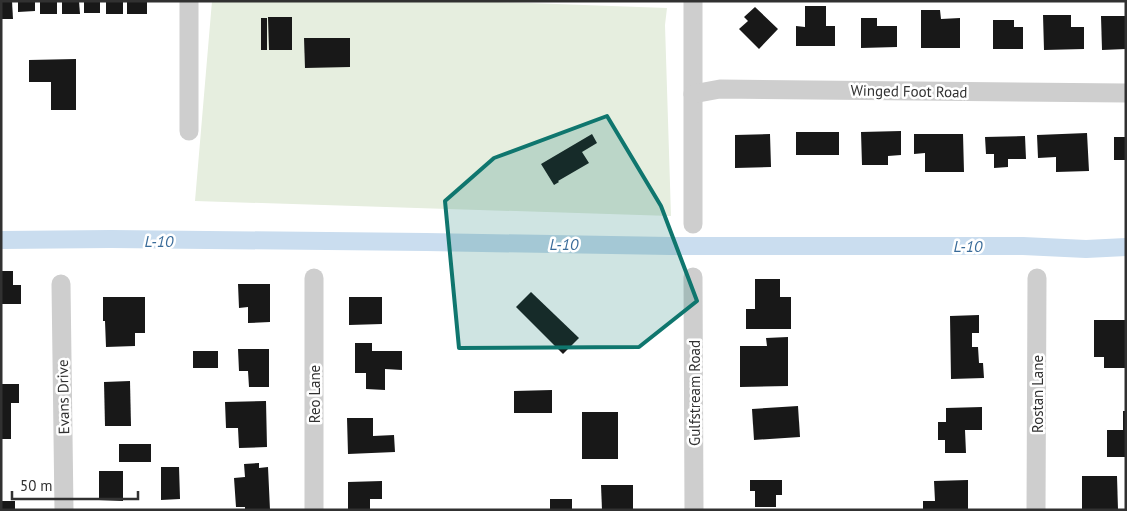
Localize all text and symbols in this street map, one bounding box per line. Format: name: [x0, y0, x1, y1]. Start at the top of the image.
street label: Winged Foot Road: [850, 80, 968, 102]
water label: L-10: [145, 231, 174, 251]
water label: L-10: [550, 234, 579, 254]
water label: L-10: [954, 236, 983, 256]
street label: Gulfstream Road: [685, 340, 704, 446]
street label: Rostan Lane: [1028, 355, 1047, 433]
street label: Evans Drive: [53, 359, 73, 435]
street label: Reo Lane: [305, 365, 324, 423]
scale bar: [12, 468, 139, 500]
text: 50 m: [20, 476, 53, 495]

